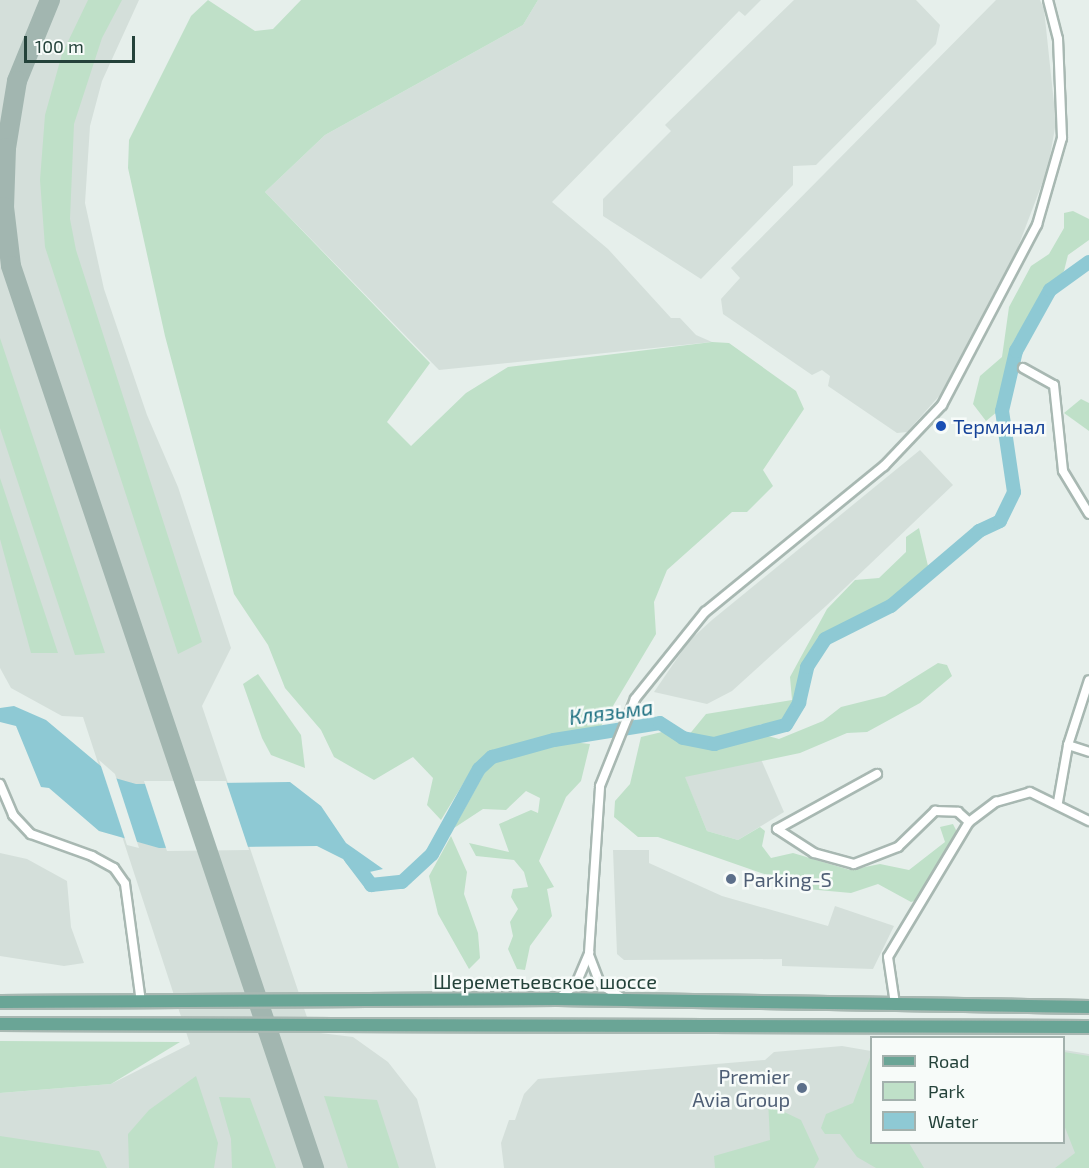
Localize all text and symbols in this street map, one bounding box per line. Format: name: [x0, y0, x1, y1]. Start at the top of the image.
scale bar: [27, 24, 138, 62]
text: 100 m: [35, 35, 84, 57]
place label: Терминал: [953, 414, 1045, 438]
marker: Терминал: [934, 419, 948, 433]
water label: Клязьма: [568, 694, 654, 730]
place label: Parking-S: [743, 867, 832, 891]
marker: Parking-S: [724, 872, 738, 886]
street label: Шереметьевское шоссе: [433, 969, 657, 993]
legend: [870, 1036, 1065, 1144]
text: Road: [928, 1050, 969, 1072]
place label: Premier Avia Group: [692, 1064, 790, 1111]
text: Park: [928, 1080, 965, 1102]
marker: Premier Avia Group: [795, 1081, 809, 1095]
text: Water: [928, 1110, 978, 1132]

